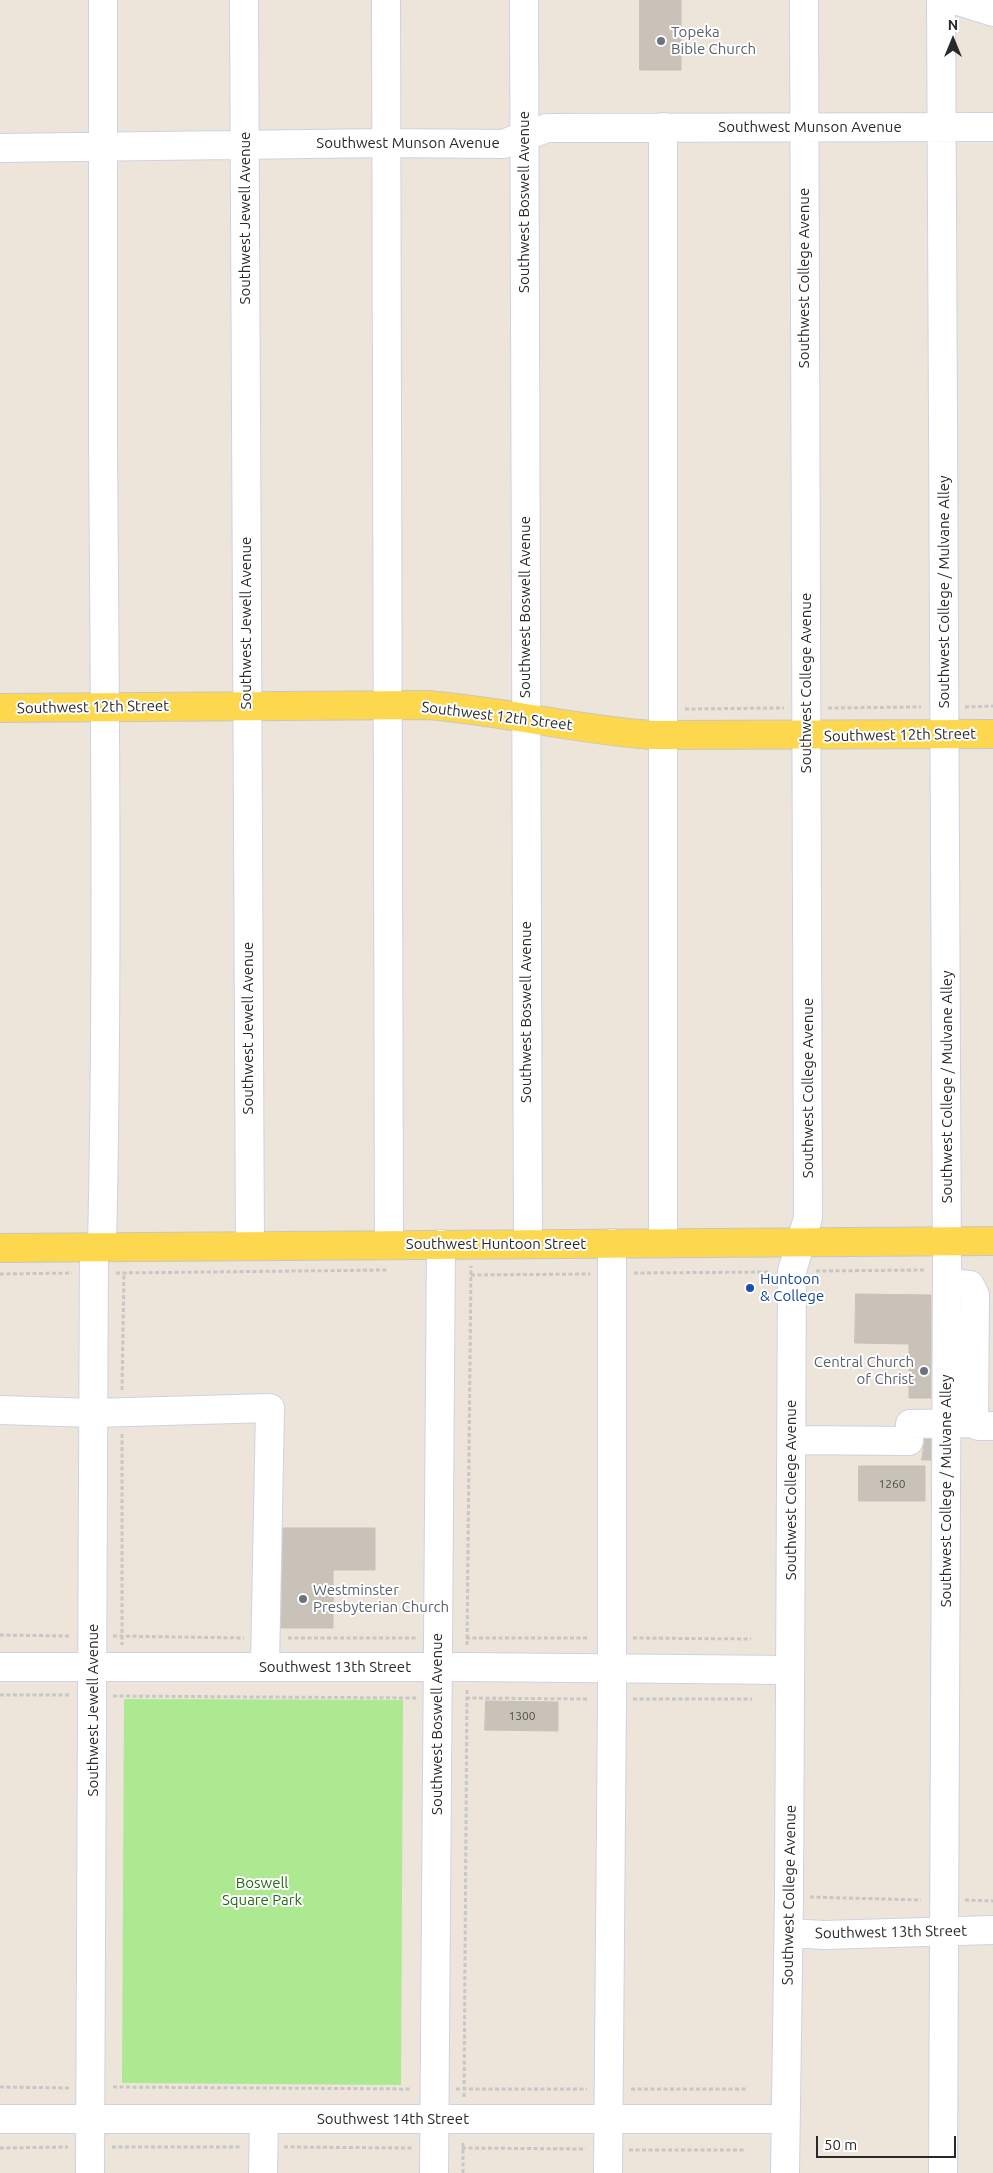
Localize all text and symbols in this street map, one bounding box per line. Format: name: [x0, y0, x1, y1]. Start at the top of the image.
north arrow: [928, 15, 978, 65]
text: N: [948, 17, 958, 33]
place label: Topeka Bible Church: [671, 23, 756, 58]
marker: Topeka Bible Church: [655, 35, 667, 47]
street label: Southwest Boswell Avenue: [515, 111, 533, 293]
street label: Southwest Munson Avenue: [718, 118, 902, 136]
street label: Southwest Jewell Avenue: [236, 132, 254, 304]
street label: Southwest Munson Avenue: [316, 134, 500, 152]
street label: Southwest College Avenue: [795, 188, 813, 368]
street label: Southwest College / Mulvane Alley: [935, 476, 953, 708]
street label: Southwest Boswell Avenue: [516, 516, 534, 698]
street label: Southwest Jewell Avenue: [237, 537, 255, 709]
street label: Southwest College Avenue: [797, 593, 815, 773]
street label: Southwest 12th Street: [17, 697, 169, 717]
street label: Southwest 12th Street: [420, 698, 574, 734]
street label: Southwest 12th Street: [824, 725, 976, 745]
street label: Southwest Boswell Avenue: [517, 921, 535, 1103]
street label: Southwest Jewell Avenue: [239, 942, 257, 1114]
street label: Southwest College / Mulvane Alley: [938, 971, 956, 1203]
street label: Southwest College Avenue: [799, 998, 817, 1178]
street label: Southwest Huntoon Street: [406, 1235, 586, 1253]
place label: Huntoon & College: [760, 1270, 824, 1305]
marker: Huntoon & College: [744, 1282, 756, 1294]
place label: Central Church of Christ: [814, 1353, 914, 1388]
marker: Central Church of Christ: [918, 1365, 930, 1377]
street label: Southwest College / Mulvane Alley: [937, 1375, 955, 1607]
street label: Southwest College Avenue: [782, 1400, 800, 1580]
house number: 1260: [878, 1477, 906, 1491]
place label: Westminster Presbyterian Church: [313, 1581, 449, 1616]
marker: Westminster Presbyterian Church: [297, 1593, 309, 1605]
street label: Southwest Jewell Avenue: [84, 1624, 102, 1796]
street label: Southwest Boswell Avenue: [428, 1633, 446, 1815]
street label: Southwest 13th Street: [259, 1658, 411, 1676]
house number: 1300: [508, 1709, 536, 1723]
street label: Southwest College Avenue: [778, 1805, 800, 1985]
park label: Boswell Square Park: [222, 1874, 302, 1909]
street label: Southwest 13th Street: [815, 1922, 967, 1942]
street label: Southwest 14th Street: [317, 2110, 469, 2128]
scale bar: [818, 2126, 958, 2158]
text: 50 m: [824, 2136, 857, 2153]

